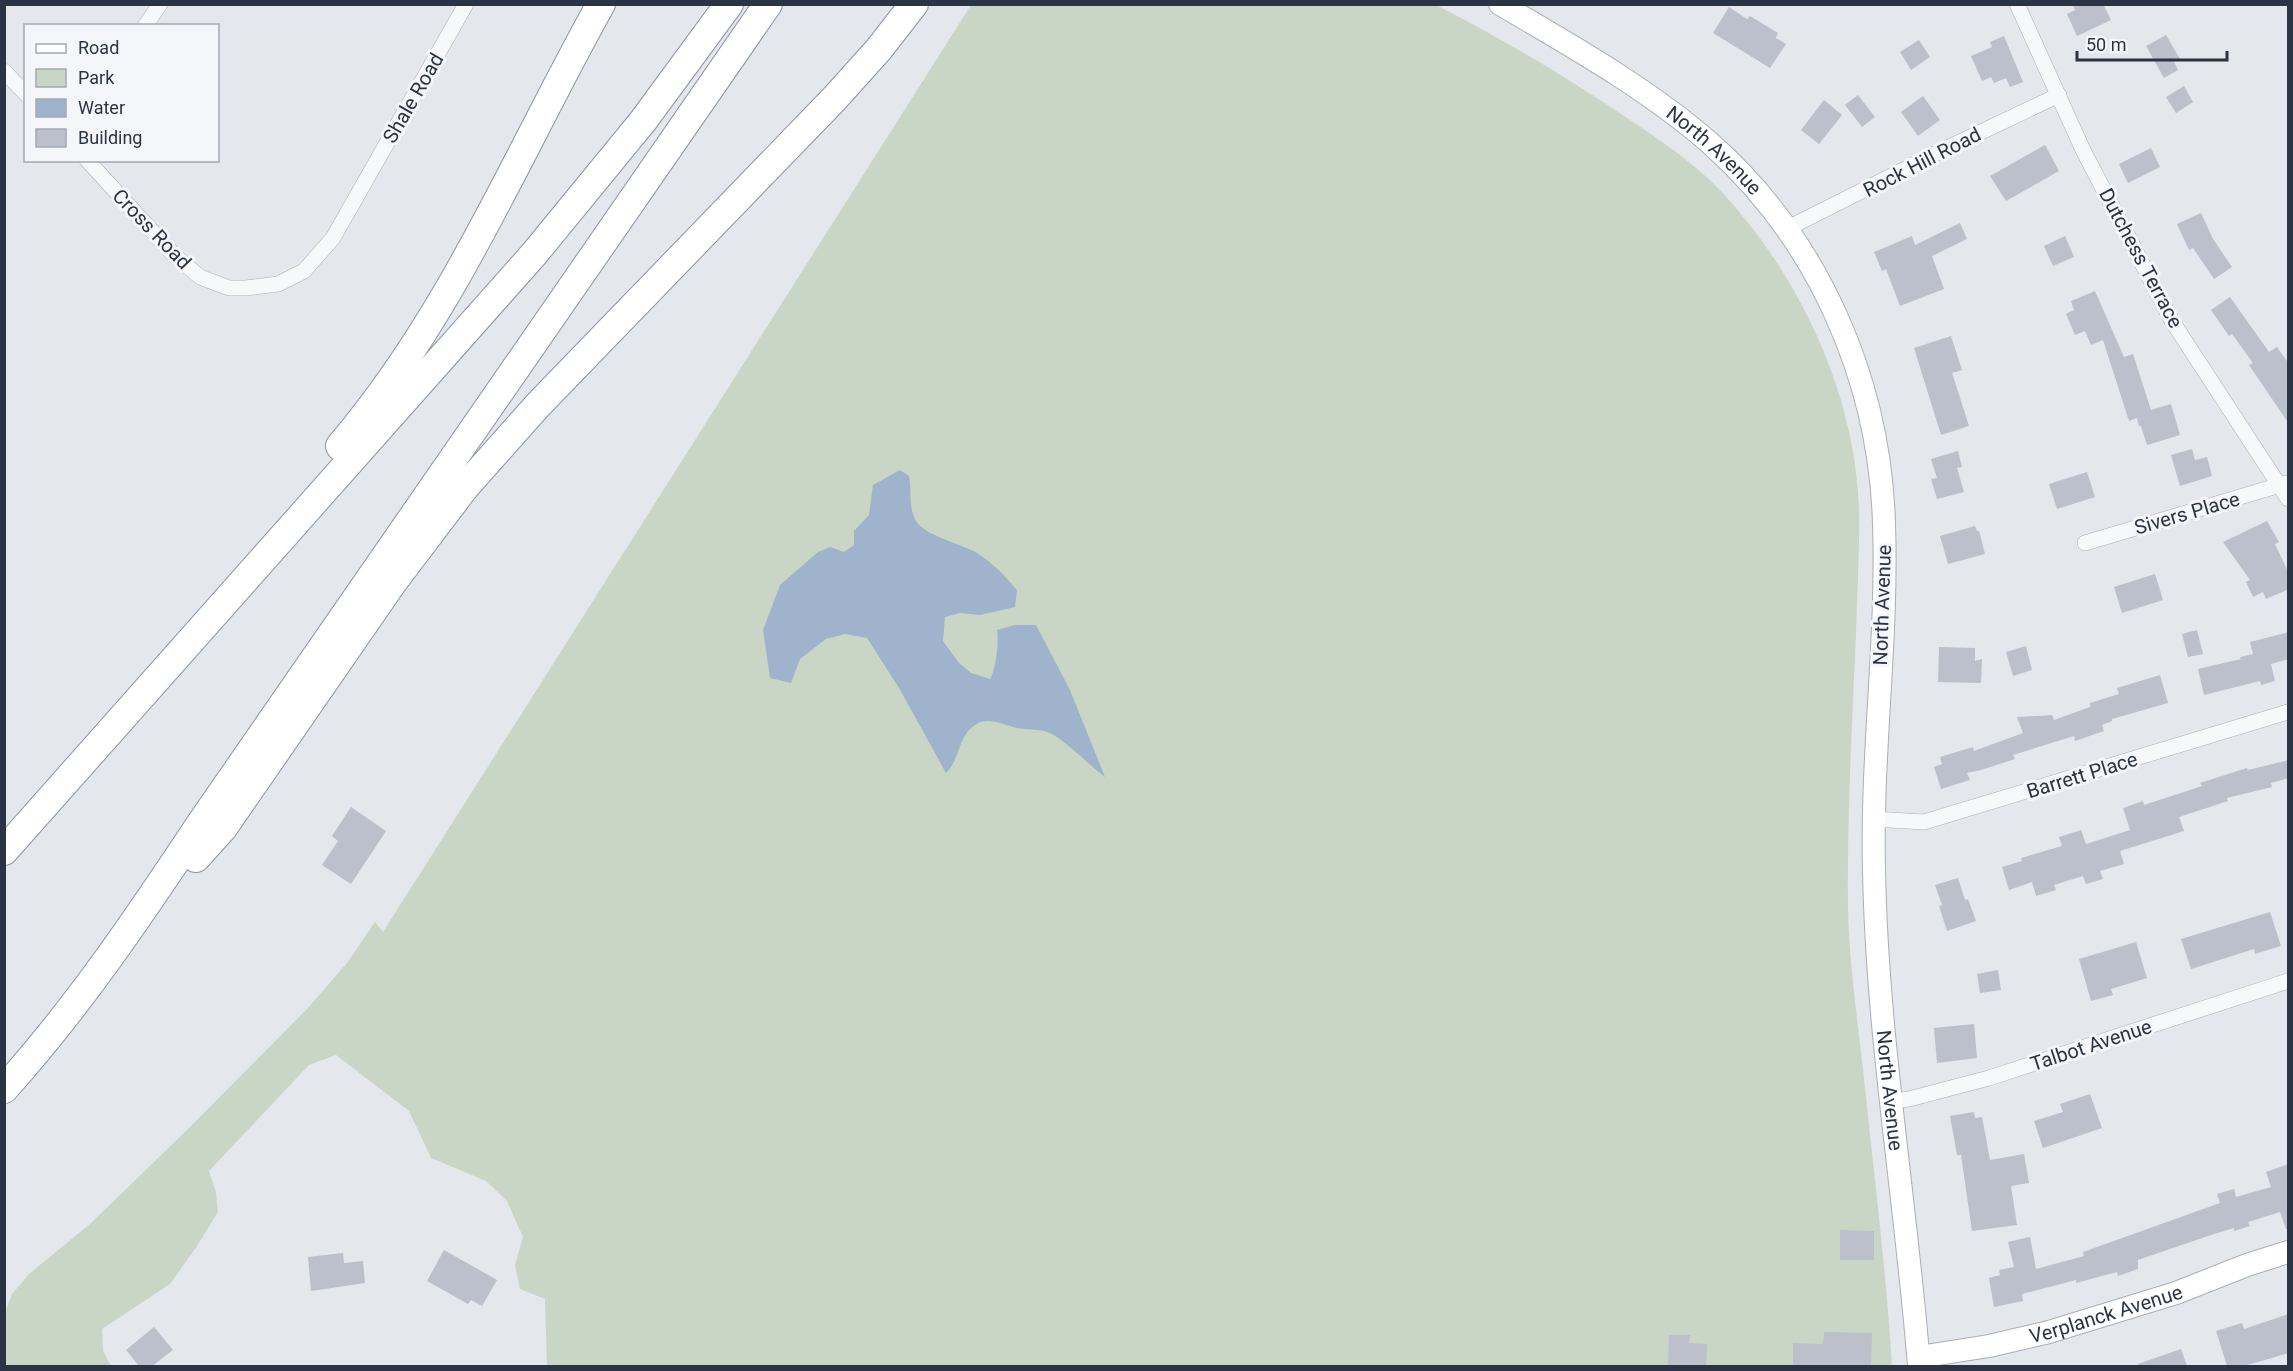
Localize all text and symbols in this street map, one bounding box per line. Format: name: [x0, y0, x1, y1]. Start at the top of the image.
legend: [24, 24, 219, 162]
scale bar: [2077, 24, 2227, 62]
text: 50 m: [2086, 34, 2126, 55]
text: Road: [78, 37, 119, 58]
street label: Shale Road: [378, 49, 448, 147]
text: Park: [78, 67, 115, 88]
text: Water: [78, 97, 125, 118]
street label: North Avenue: [1662, 101, 1767, 200]
street label: Rock Hill Road: [1859, 122, 1985, 202]
text: Building: [78, 127, 142, 148]
street label: Cross Road: [108, 184, 196, 274]
street label: Dutchess Terrace: [2094, 184, 2188, 332]
street label: Sivers Place: [2132, 487, 2242, 539]
street label: North Avenue: [1868, 544, 1896, 666]
street label: Barrett Place: [2024, 747, 2140, 803]
street label: Talbot Avenue: [2027, 1014, 2155, 1076]
street label: North Avenue: [1872, 1029, 1908, 1152]
street label: Verplanck Avenue: [2027, 1280, 2186, 1348]

